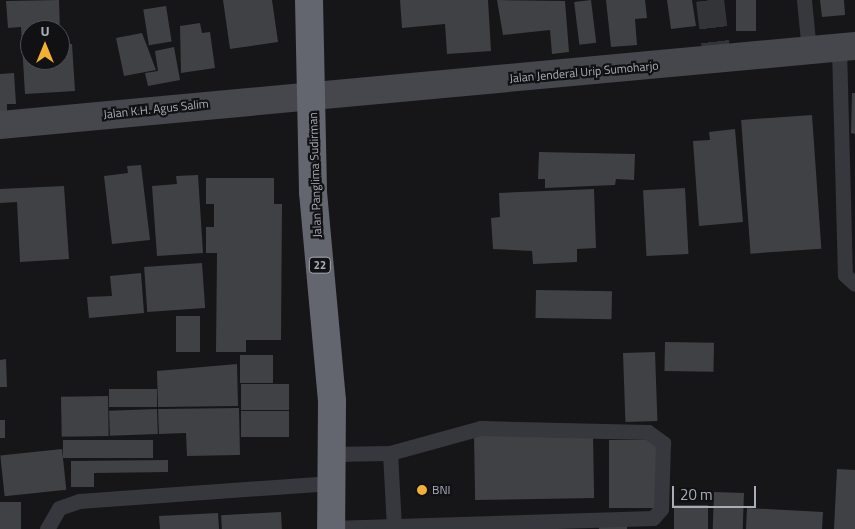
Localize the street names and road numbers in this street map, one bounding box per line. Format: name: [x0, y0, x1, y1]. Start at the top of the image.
street label: Jalan Jenderal Urip Sumoharjo: [509, 58, 659, 86]
street label: Jalan K.H. Agus Salim: [103, 96, 209, 122]
street label: Jalan Panglima Sudirman: [306, 112, 324, 238]
road number: 22: [309, 256, 331, 274]

